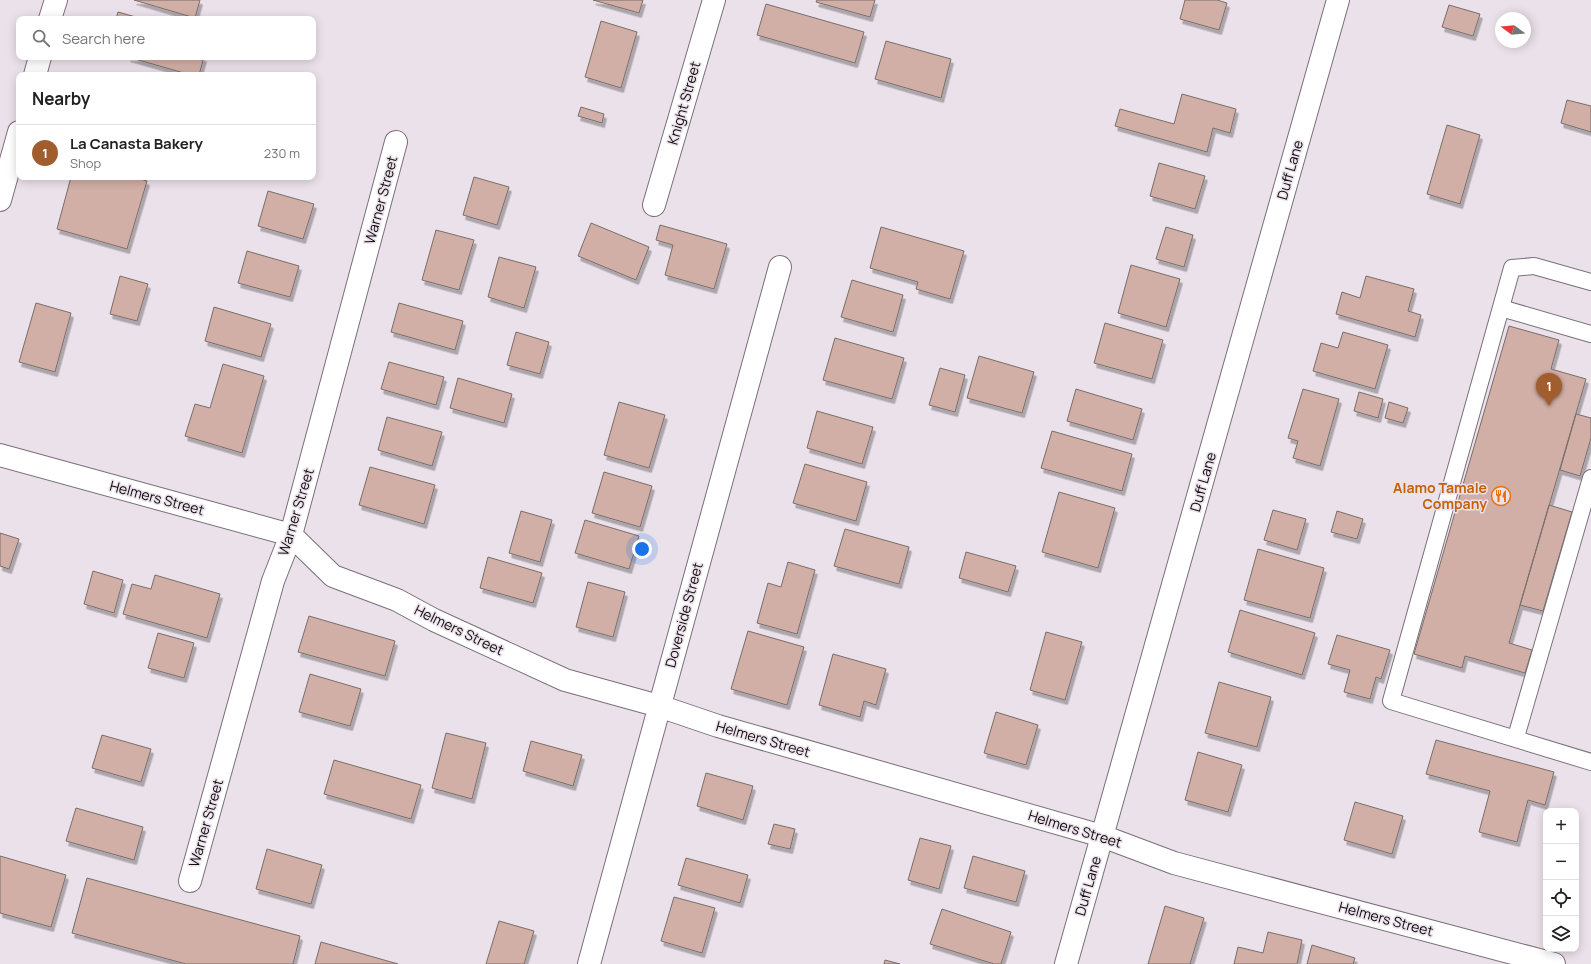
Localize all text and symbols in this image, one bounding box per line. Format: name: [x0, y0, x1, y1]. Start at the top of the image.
north arrow: [1495, 12, 1531, 48]
search box: [16, 16, 316, 60]
icon: search: [30, 27, 52, 49]
text: Search here: [62, 28, 145, 49]
street label: Knight Street: [663, 59, 705, 147]
text: Nearby: [32, 87, 90, 110]
text: La Canasta Bakery: [70, 133, 203, 154]
street label: Duff Lane: [1272, 138, 1307, 202]
text: 1: [42, 144, 48, 162]
text: 230 m: [264, 144, 300, 162]
street label: Warner Street: [360, 153, 402, 246]
text: Shop: [70, 154, 101, 172]
pin: 1: [1536, 373, 1562, 406]
street label: Duff Lane: [1185, 450, 1220, 514]
street label: Warner Street: [273, 465, 318, 558]
street label: Helmers Street: [108, 476, 207, 519]
place label: Alamo Tamale Company: [1393, 478, 1487, 513]
restaurant icon: Alamo Tamale Company: [1490, 485, 1512, 507]
your location: [632, 539, 652, 559]
street label: Doverside Street: [660, 560, 707, 670]
street label: Helmers Street: [411, 600, 507, 660]
street label: Helmers Street: [714, 716, 813, 761]
street label: Warner Street: [184, 776, 227, 869]
street label: Helmers Street: [1026, 805, 1125, 852]
map controls: [1543, 808, 1579, 952]
button: +: [1543, 808, 1579, 844]
button: −: [1543, 844, 1579, 880]
street label: Duff Lane: [1070, 854, 1105, 918]
button: locate: [1543, 880, 1579, 916]
street label: Helmers Street: [1337, 897, 1436, 940]
button: layers: [1543, 916, 1579, 952]

